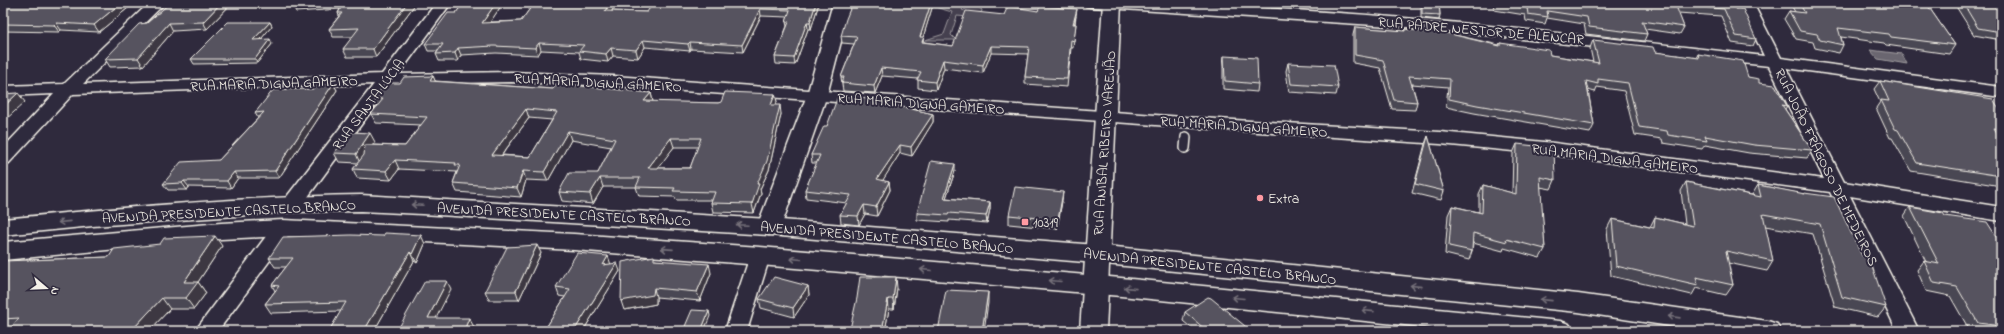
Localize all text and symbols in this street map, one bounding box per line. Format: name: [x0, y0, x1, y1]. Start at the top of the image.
street label: RUA PADRE NESTOR DE ALENCAR: [1377, 12, 1585, 51]
street label: RUA ANIBAL RIBEIRO VAREJÃO: [1089, 50, 1122, 236]
street label: RUA SANTA LÚCIA: [328, 55, 411, 155]
street label: RUA JOÃO FRAGOSO DE MEDEIROS: [1769, 65, 1883, 270]
street label: RUA MARIA DIGNA GAMEIRO: [514, 69, 682, 98]
street label: RUA MARIA DIGNA GAMEIRO: [190, 71, 358, 98]
street label: RUA MARIA DIGNA GAMEIRO: [837, 88, 1005, 121]
street label: RUA MARIA DIGNA GAMEIRO: [1160, 111, 1328, 144]
street label: RUA MARIA DIGNA GAMEIRO: [1530, 139, 1699, 180]
place label: Extra: [1268, 189, 1299, 210]
marker: Extra: [1255, 193, 1265, 203]
street label: AVENIDA PRESIDENTE CASTELO BRANCO: [102, 195, 357, 230]
street label: AVENIDA PRESIDENTE CASTELO BRANCO: [436, 198, 691, 233]
one-way arrow: [411, 202, 424, 209]
place label: 10319: [1033, 213, 1059, 234]
street label: AVENIDA PRESIDENTE CASTELO BRANCO: [759, 217, 1014, 260]
marker: 10319: [1020, 217, 1030, 227]
one-way arrow: [58, 218, 71, 225]
one-way arrow: [736, 221, 749, 229]
street label: AVENIDA PRESIDENTE CASTELO BRANCO: [1082, 244, 1337, 291]
one-way arrow: [661, 245, 674, 252]
one-way arrow: [790, 255, 803, 263]
one-way arrow: [920, 266, 933, 274]
north arrow: [26, 268, 66, 308]
one-way arrow: [1049, 278, 1062, 285]
one-way arrow: [1410, 283, 1423, 290]
one-way arrow: [1124, 284, 1137, 291]
text: N: [46, 285, 63, 297]
one-way arrow: [1232, 295, 1245, 302]
one-way arrow: [1540, 296, 1553, 303]
one-way arrow: [1362, 307, 1375, 314]
one-way arrow: [1668, 313, 1681, 321]

